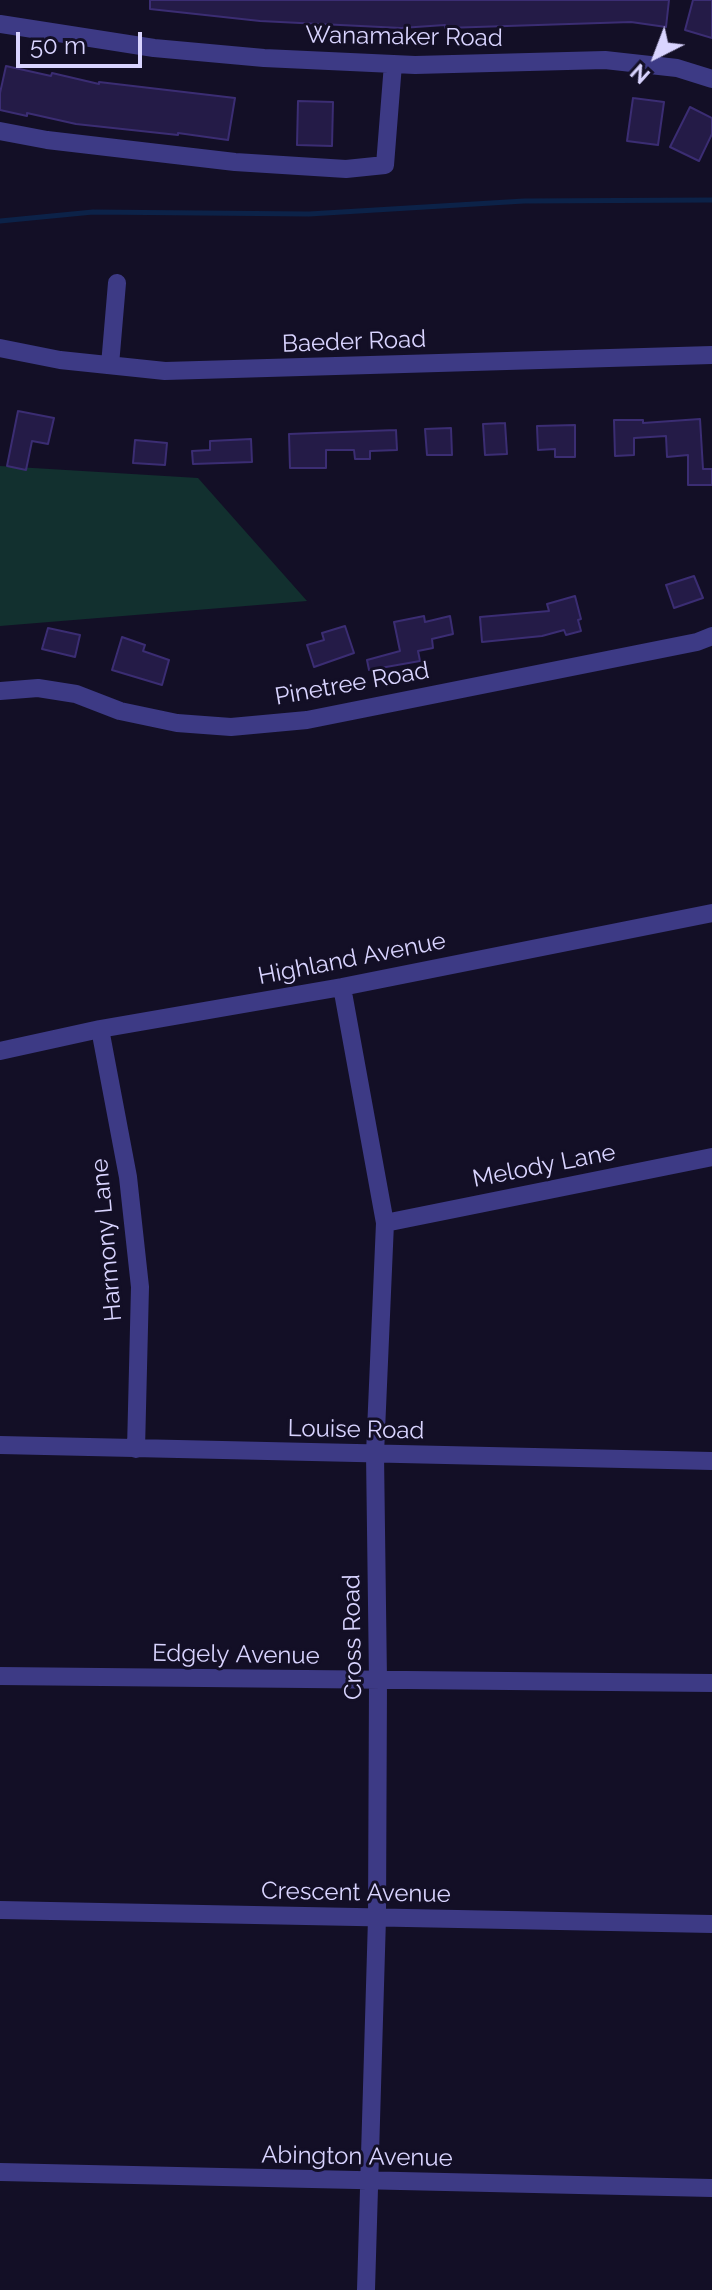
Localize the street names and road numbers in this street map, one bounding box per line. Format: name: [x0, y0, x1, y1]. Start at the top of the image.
street label: Wanamaker Road: [305, 21, 503, 53]
street label: Baeder Road: [281, 325, 427, 359]
street label: Pinetree Road: [273, 656, 431, 712]
street label: Highland Avenue: [256, 927, 448, 991]
street label: Melody Lane: [470, 1138, 618, 1194]
street label: Harmony Lane: [86, 1157, 128, 1323]
street label: Louise Road: [287, 1414, 425, 1446]
street label: Cross Road: [338, 1574, 368, 1700]
street label: Edgely Avenue: [152, 1639, 320, 1671]
street label: Crescent Avenue: [261, 1877, 451, 1909]
street label: Abington Avenue: [261, 2141, 453, 2173]

